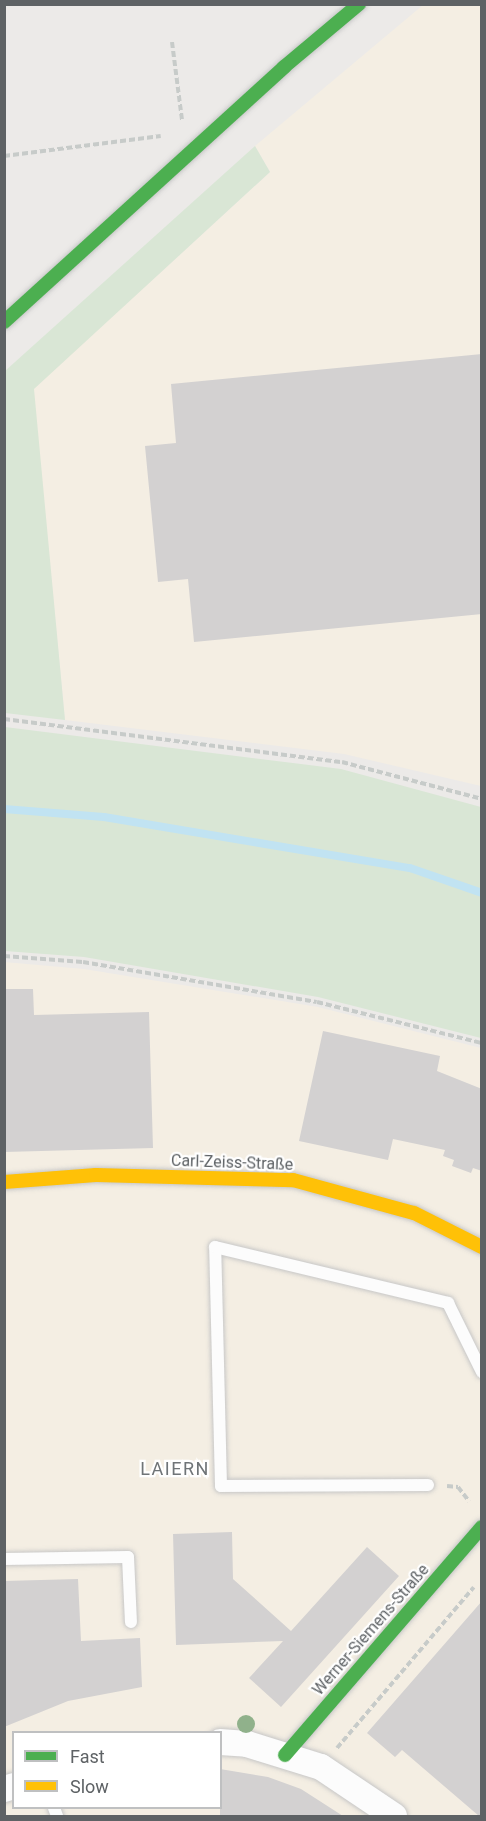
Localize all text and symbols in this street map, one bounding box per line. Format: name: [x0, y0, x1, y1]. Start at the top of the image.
street label: Carl-Zeiss-Straße: [171, 1151, 293, 1175]
district label: LAIERN: [140, 1458, 210, 1480]
street label: Werner-Siemens-Straße: [309, 1561, 433, 1699]
legend: [12, 1731, 222, 1809]
text: Fast: [70, 1746, 105, 1767]
text: Slow: [70, 1776, 109, 1797]

